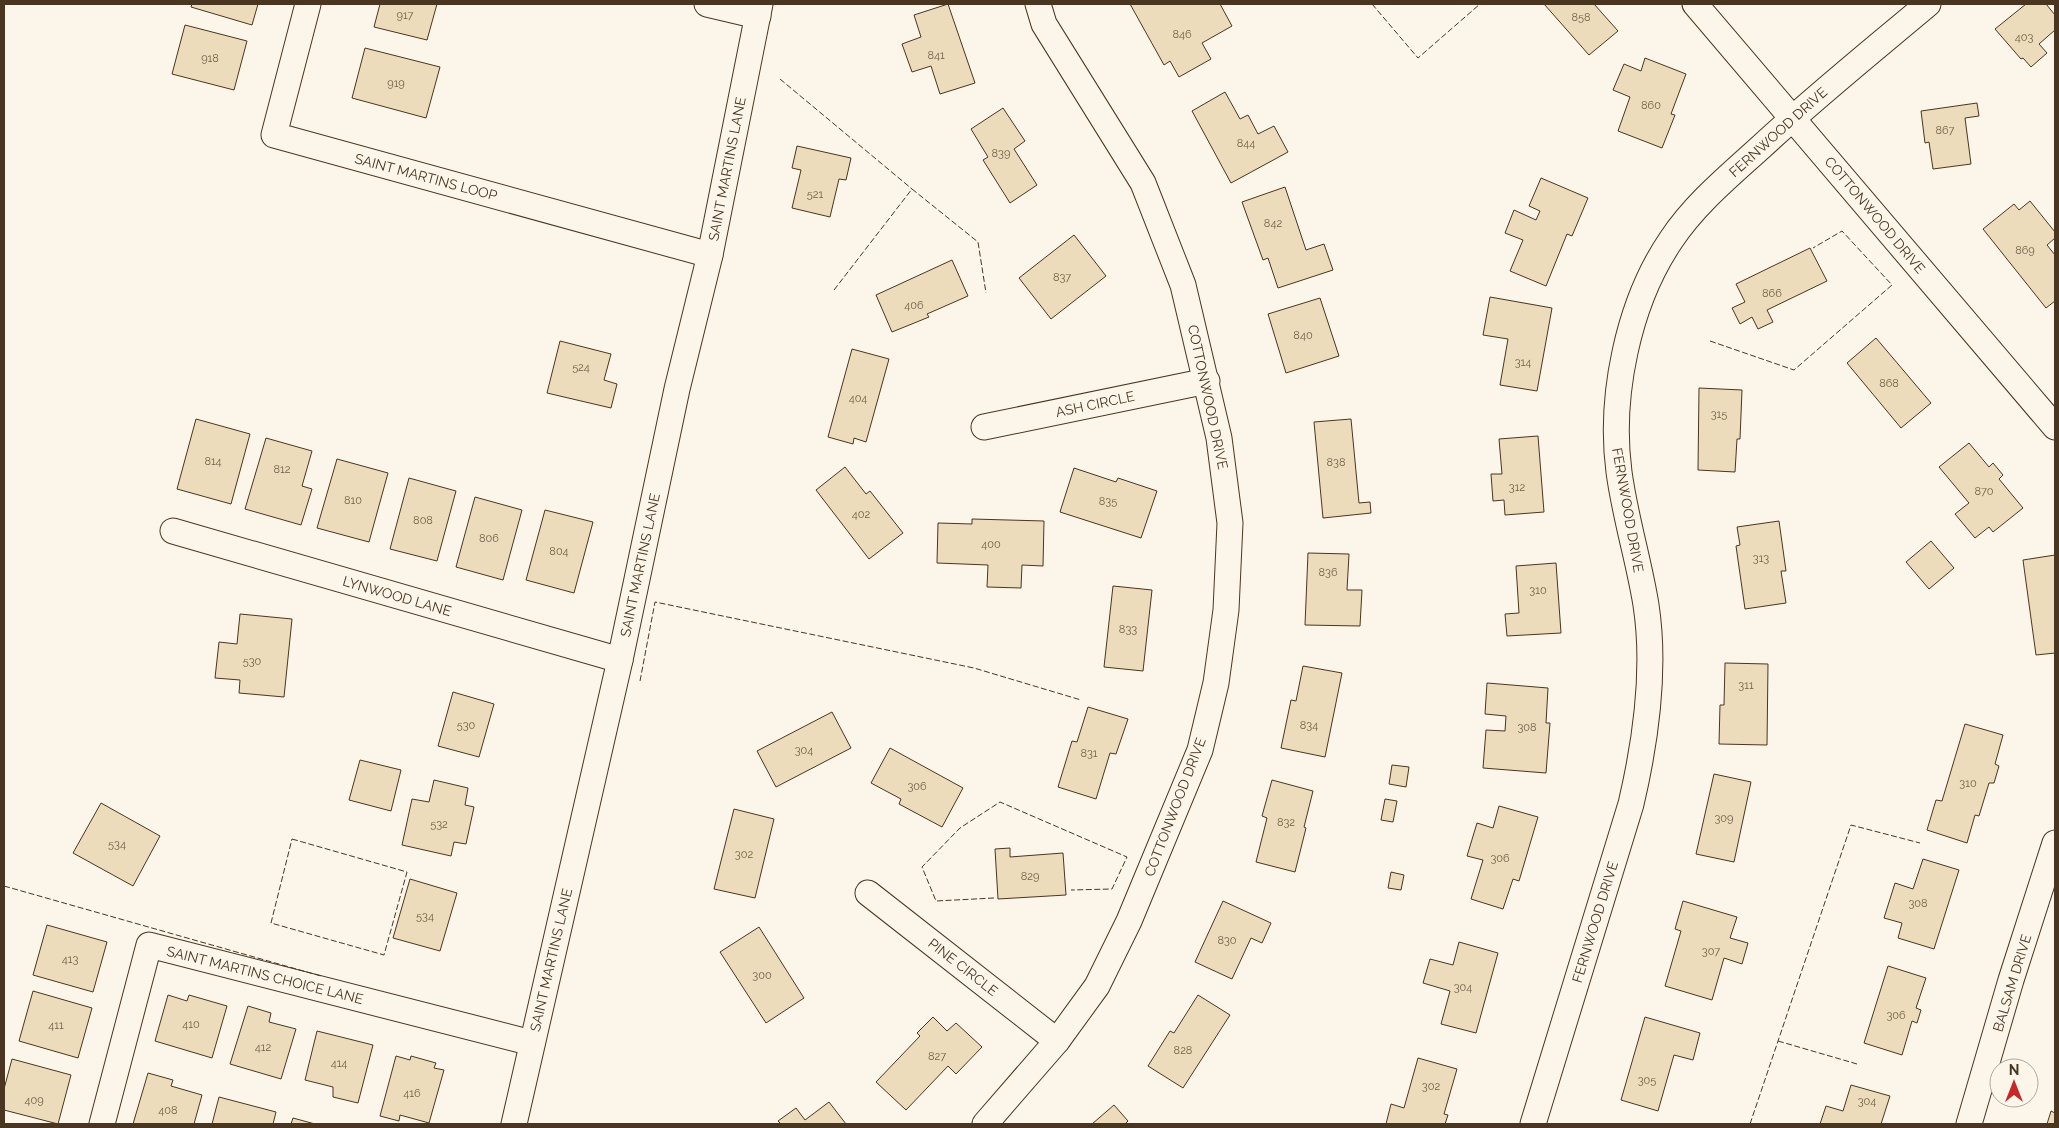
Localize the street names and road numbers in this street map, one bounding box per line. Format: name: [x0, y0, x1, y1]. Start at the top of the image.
street label: FERNWOOD DRIVE: [1726, 84, 1830, 180]
street label: SAINT MARTINS LANE: [705, 96, 749, 242]
street label: SAINT MARTINS LOOP: [353, 150, 499, 204]
street label: COTTONWOOD DRIVE: [1822, 153, 1928, 277]
street label: COTTONWOOD DRIVE: [1185, 323, 1231, 471]
street label: ASH CIRCLE: [1054, 388, 1136, 420]
street label: FERNWOOD DRIVE: [1609, 446, 1647, 574]
street label: SAINT MARTINS LANE: [617, 492, 663, 638]
street label: LYNWOOD LANE: [341, 573, 453, 619]
street label: COTTONWOOD DRIVE: [1141, 735, 1209, 879]
street label: FERNWOOD DRIVE: [1569, 859, 1621, 985]
street label: SAINT MARTINS LANE: [527, 887, 575, 1033]
street label: BALSAM DRIVE: [1990, 932, 2034, 1034]
street label: PINE CIRCLE: [925, 935, 1001, 999]
street label: SAINT MARTINS CHOICE LANE: [165, 943, 365, 1007]

